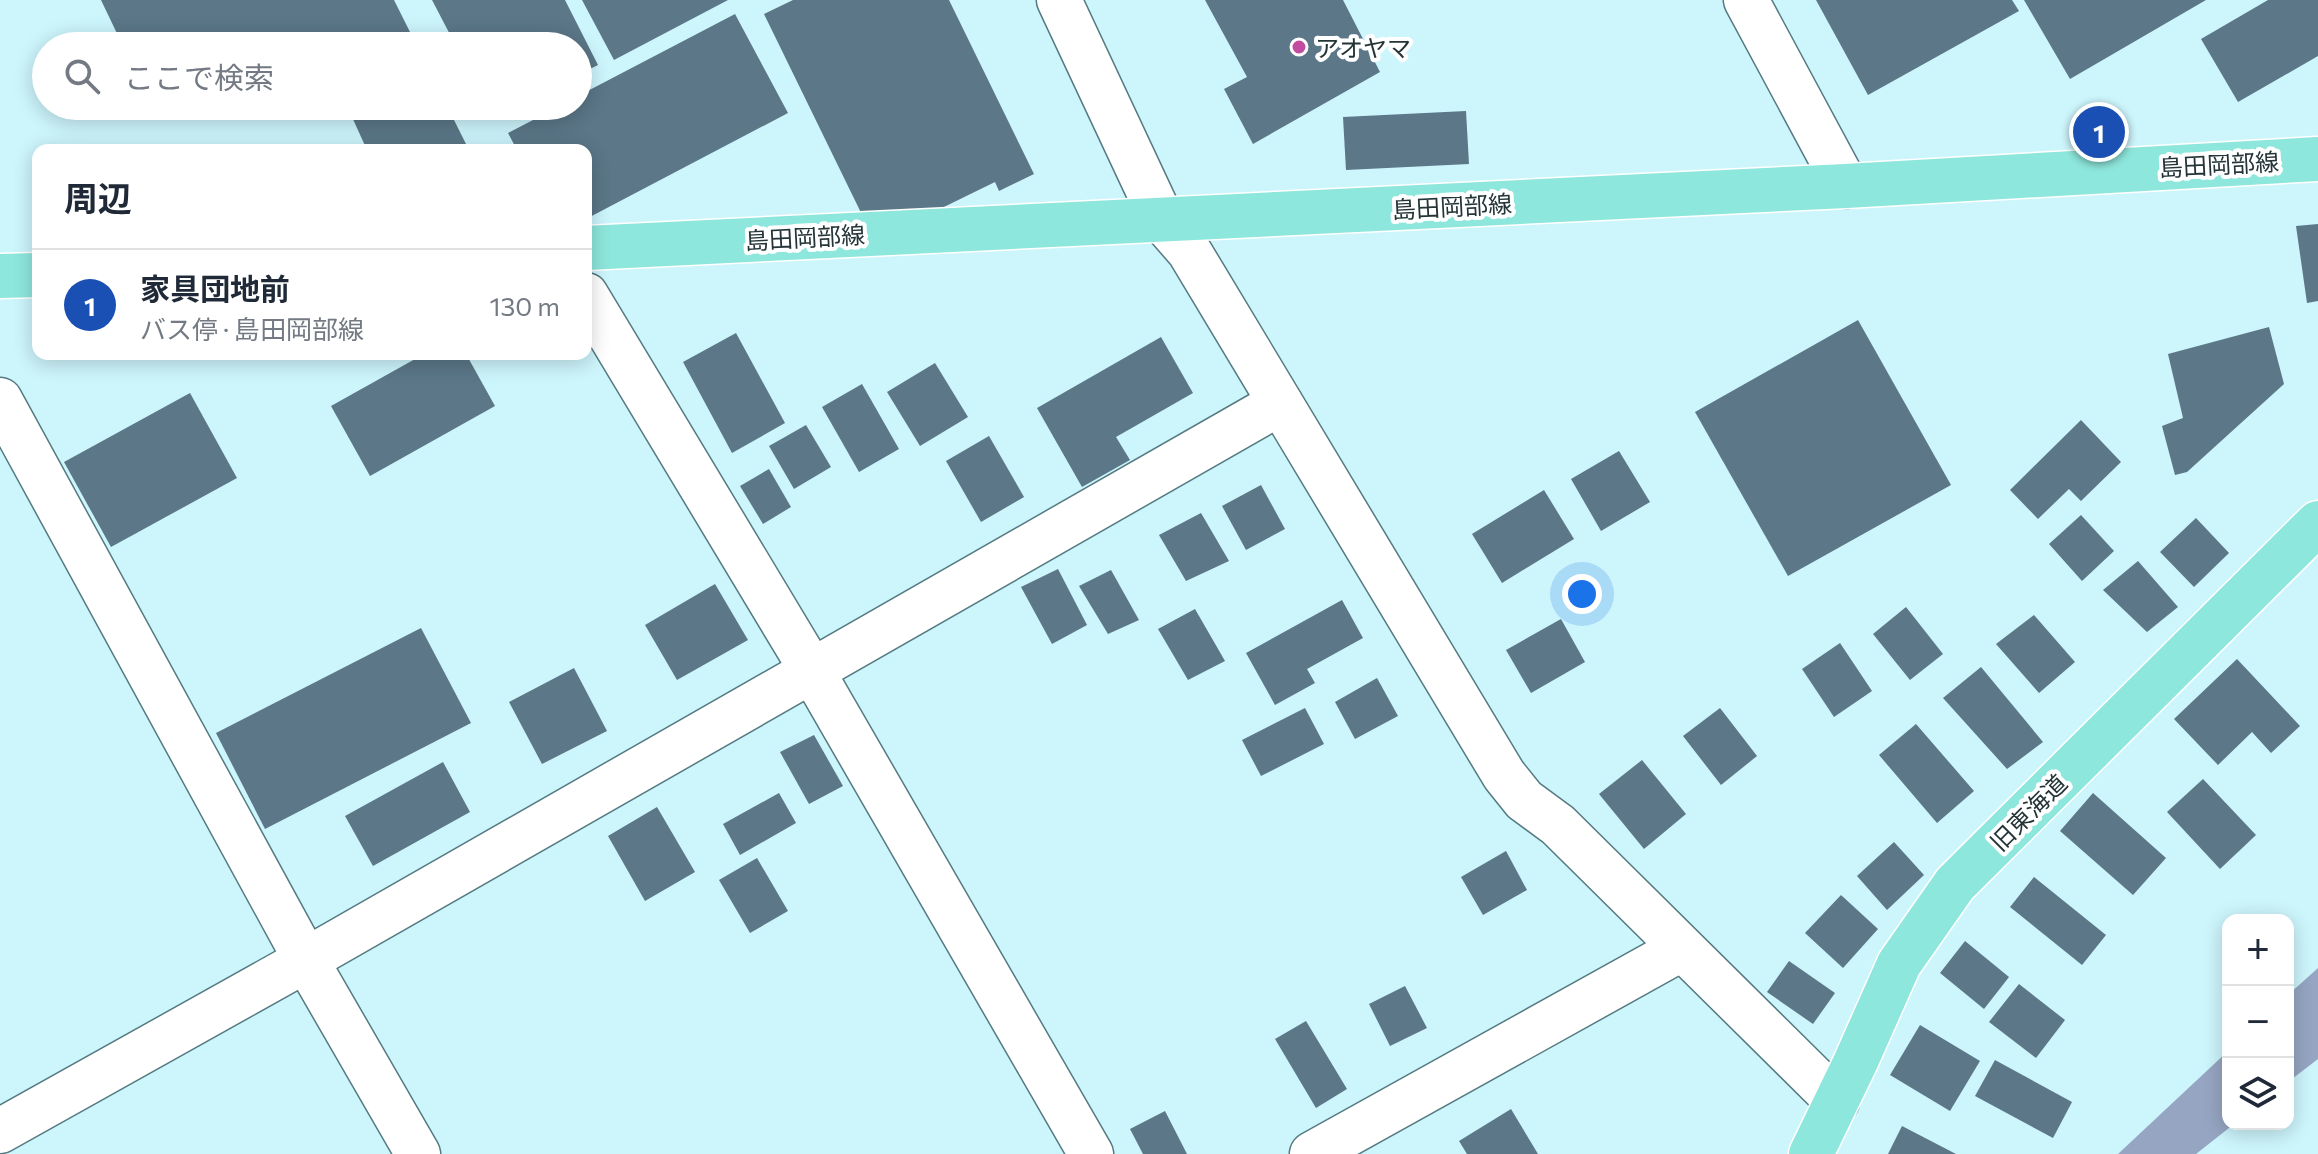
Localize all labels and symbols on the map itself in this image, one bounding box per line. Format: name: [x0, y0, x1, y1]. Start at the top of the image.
place label: アオヤマ: [1315, 33, 1411, 62]
marker: アオヤマ: [1290, 38, 1308, 56]
pin: 1: [2073, 102, 2125, 162]
street label: 島田岡部線: [2158, 146, 2280, 182]
street label: 島田岡部線: [1391, 188, 1513, 224]
street label: 島田岡部線: [744, 219, 866, 255]
your location: [1562, 574, 1602, 614]
street label: 旧東海道: [1984, 768, 2072, 856]

